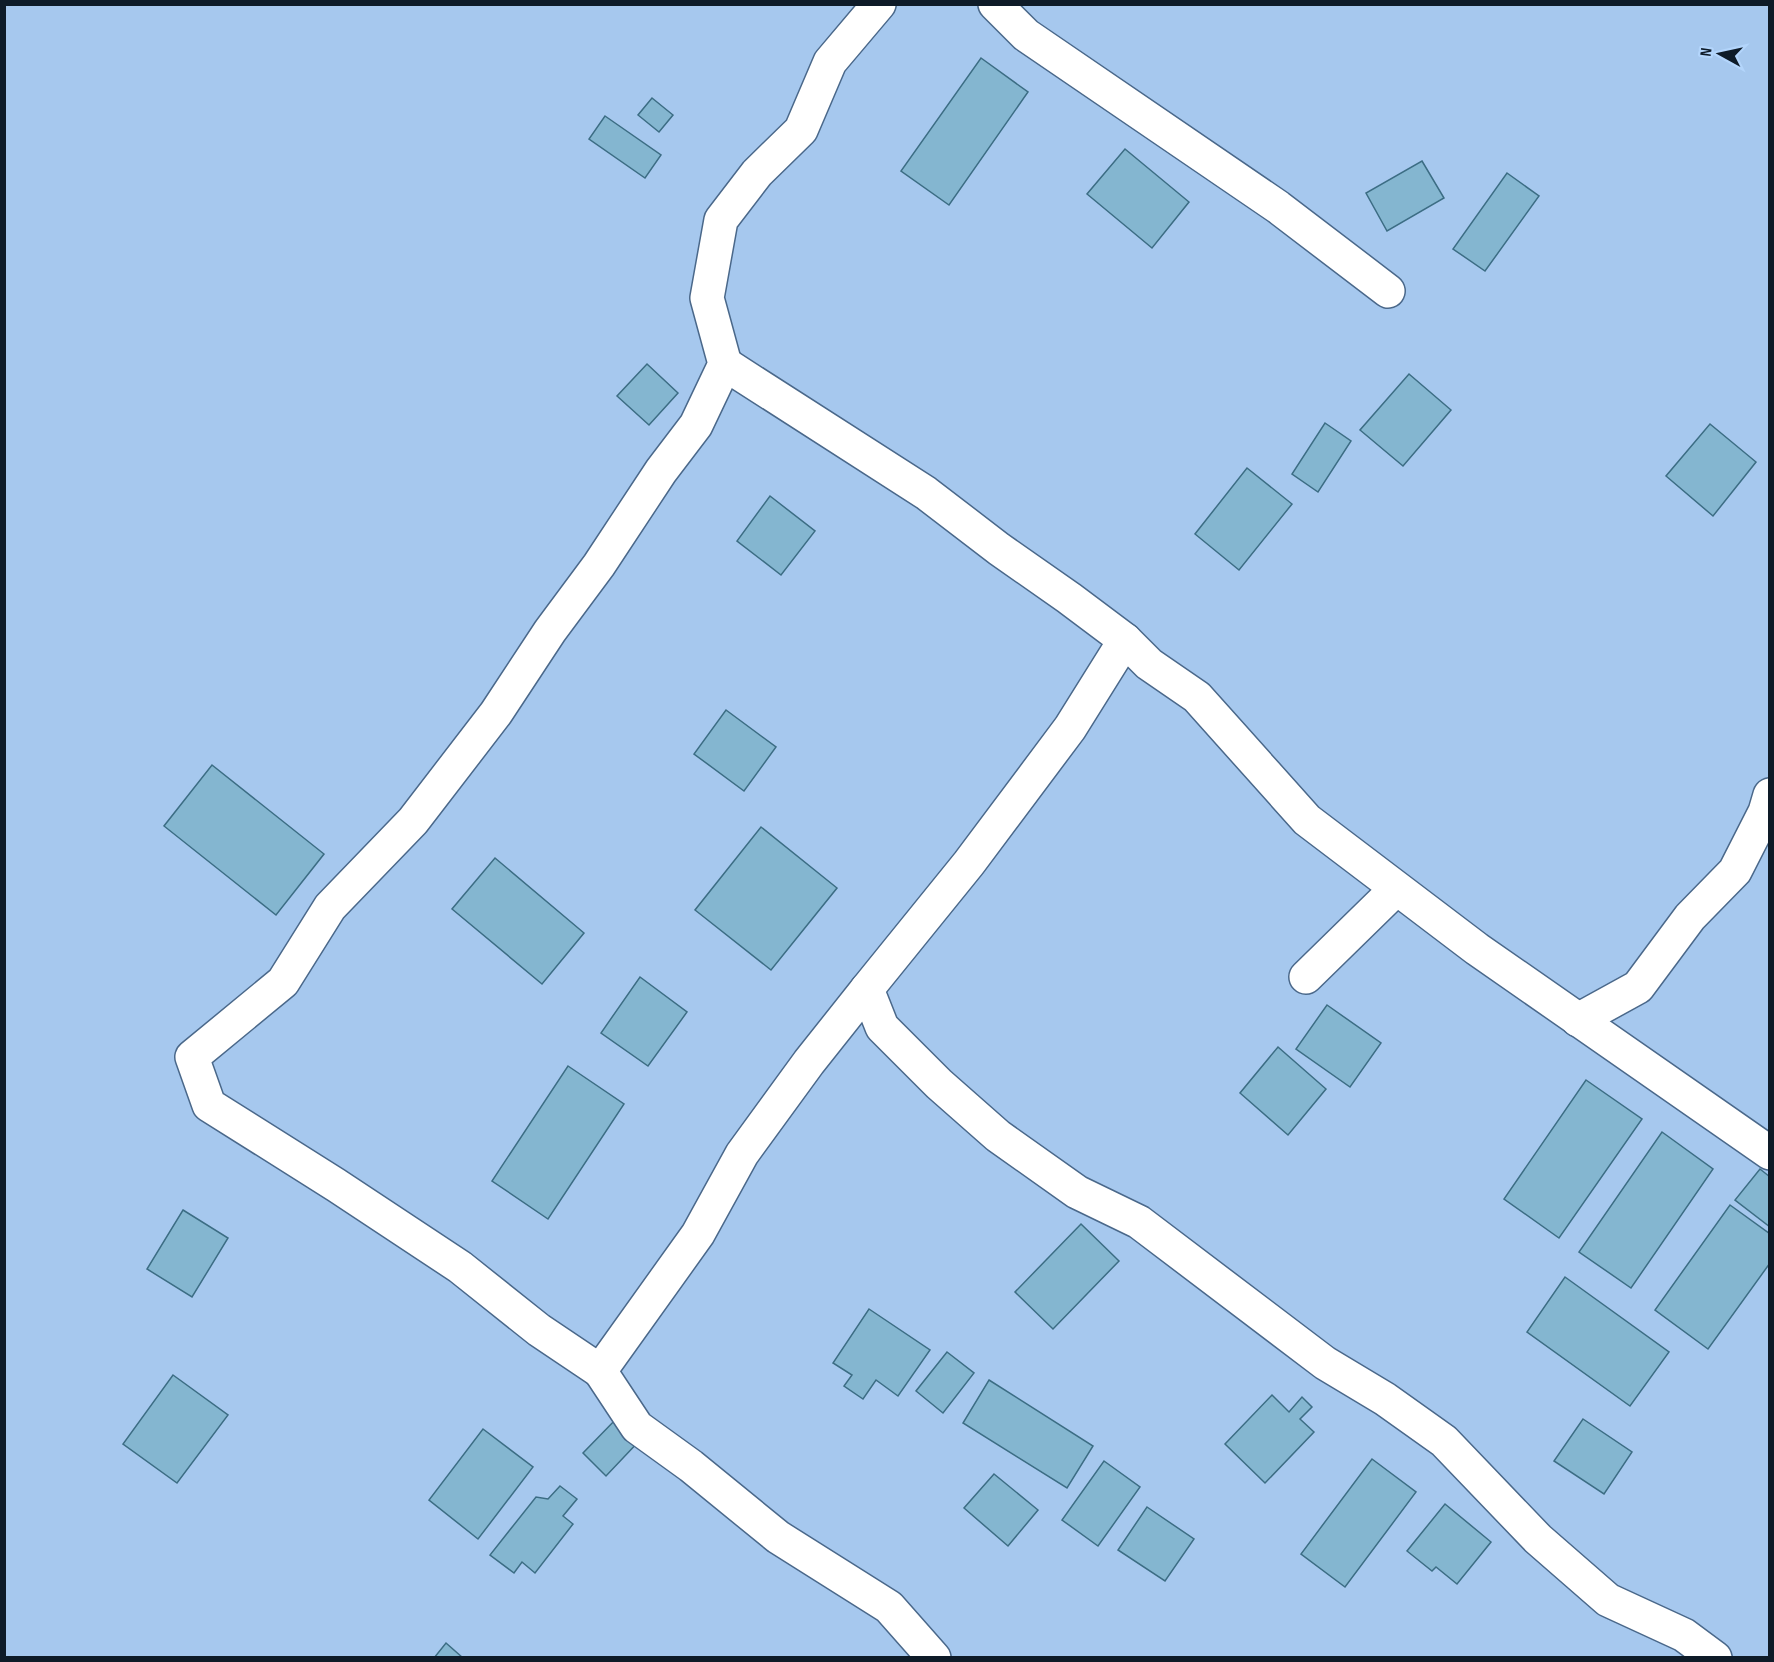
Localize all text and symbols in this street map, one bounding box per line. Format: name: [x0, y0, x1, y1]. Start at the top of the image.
north arrow: [1690, 24, 1750, 84]
text: N: [1697, 47, 1717, 58]

